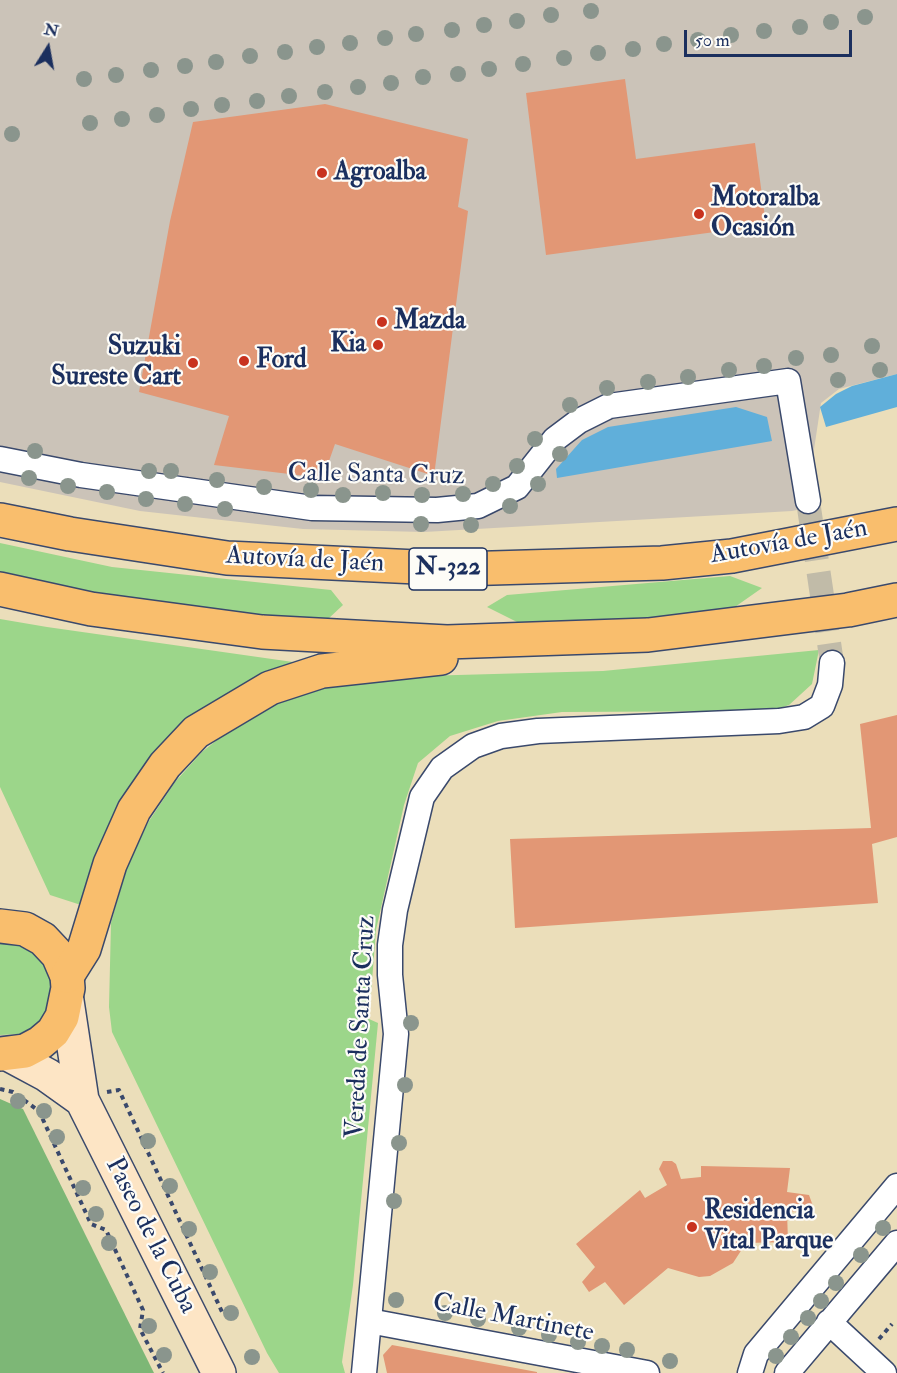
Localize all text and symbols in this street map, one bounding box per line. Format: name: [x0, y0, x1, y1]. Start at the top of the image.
north arrow: [18, 18, 78, 78]
scale bar: [687, 18, 855, 56]
text: N: [42, 19, 60, 42]
text: 50 m: [695, 29, 730, 52]
place label: Agroalba: [334, 157, 426, 189]
marker: Agroalba: [315, 166, 329, 180]
place label: Motoralba Ocasión: [711, 183, 819, 244]
marker: Motoralba Ocasión: [692, 207, 706, 221]
place label: Mazda: [394, 306, 466, 338]
marker: Mazda: [375, 315, 389, 329]
place label: Kia: [330, 329, 366, 361]
place label: Suzuki Sureste Cart: [51, 332, 181, 394]
marker: Kia: [371, 338, 385, 352]
place label: Ford: [256, 345, 307, 377]
marker: Ford: [237, 354, 251, 368]
marker: Suzuki Sureste Cart: [186, 356, 200, 370]
street label: Calle Santa Cruz: [287, 459, 465, 493]
street label: Autovía de Jaén: [708, 514, 870, 572]
street label: Autovía de Jaén: [225, 541, 385, 581]
road number: N-322: [409, 548, 487, 590]
street label: Vereda de Santa Cruz: [341, 915, 383, 1139]
street label: Paseo de la Cuba: [97, 1153, 203, 1319]
place label: Residencia Vital Parque: [704, 1196, 833, 1258]
marker: Residencia Vital Parque: [685, 1220, 699, 1234]
street label: Calle Martinete: [430, 1288, 596, 1350]

